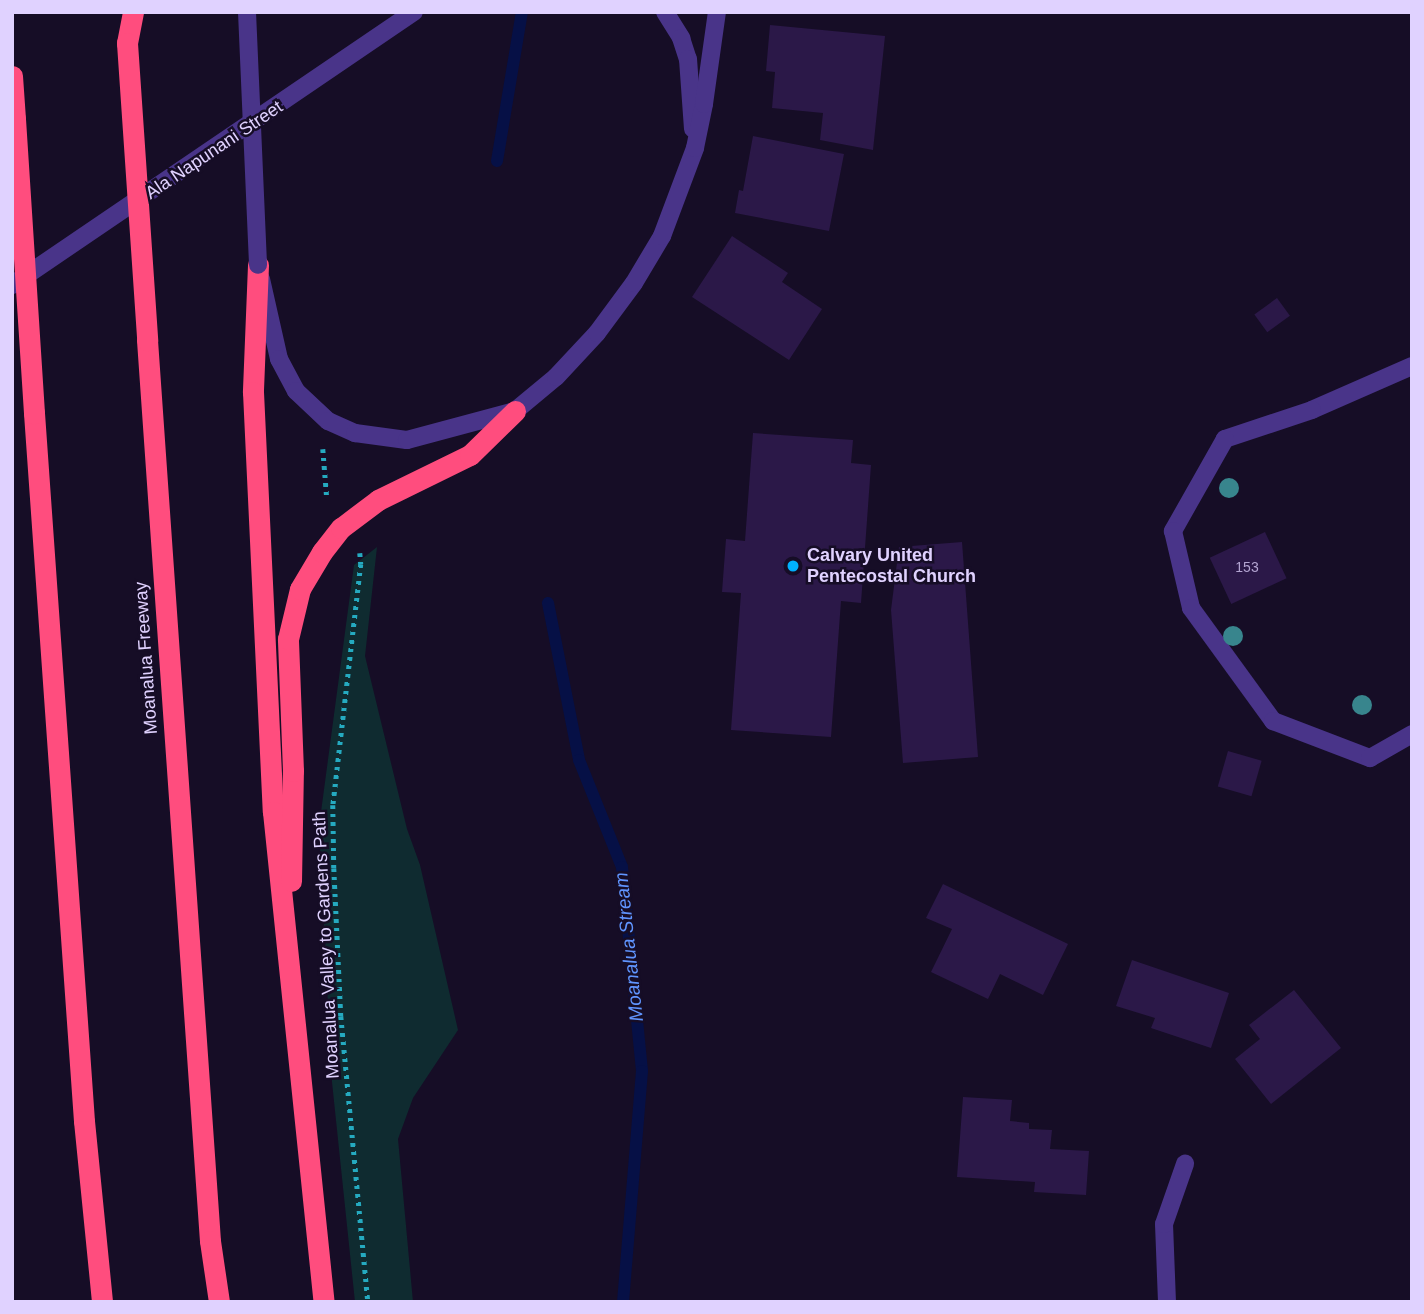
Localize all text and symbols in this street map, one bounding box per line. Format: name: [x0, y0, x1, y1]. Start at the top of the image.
street label: Ala Napunani Street: [141, 96, 287, 204]
place label: Calvary United Pentecostal Church: [807, 545, 976, 588]
marker: Calvary United Pentecostal Church: [785, 558, 801, 574]
house number: 153: [1235, 559, 1259, 575]
street label: Moanalua Freeway: [130, 581, 162, 735]
street label: Moanalua Valley to Gardens Path: [308, 811, 344, 1079]
water label: Moanalua Stream: [610, 871, 648, 1023]

